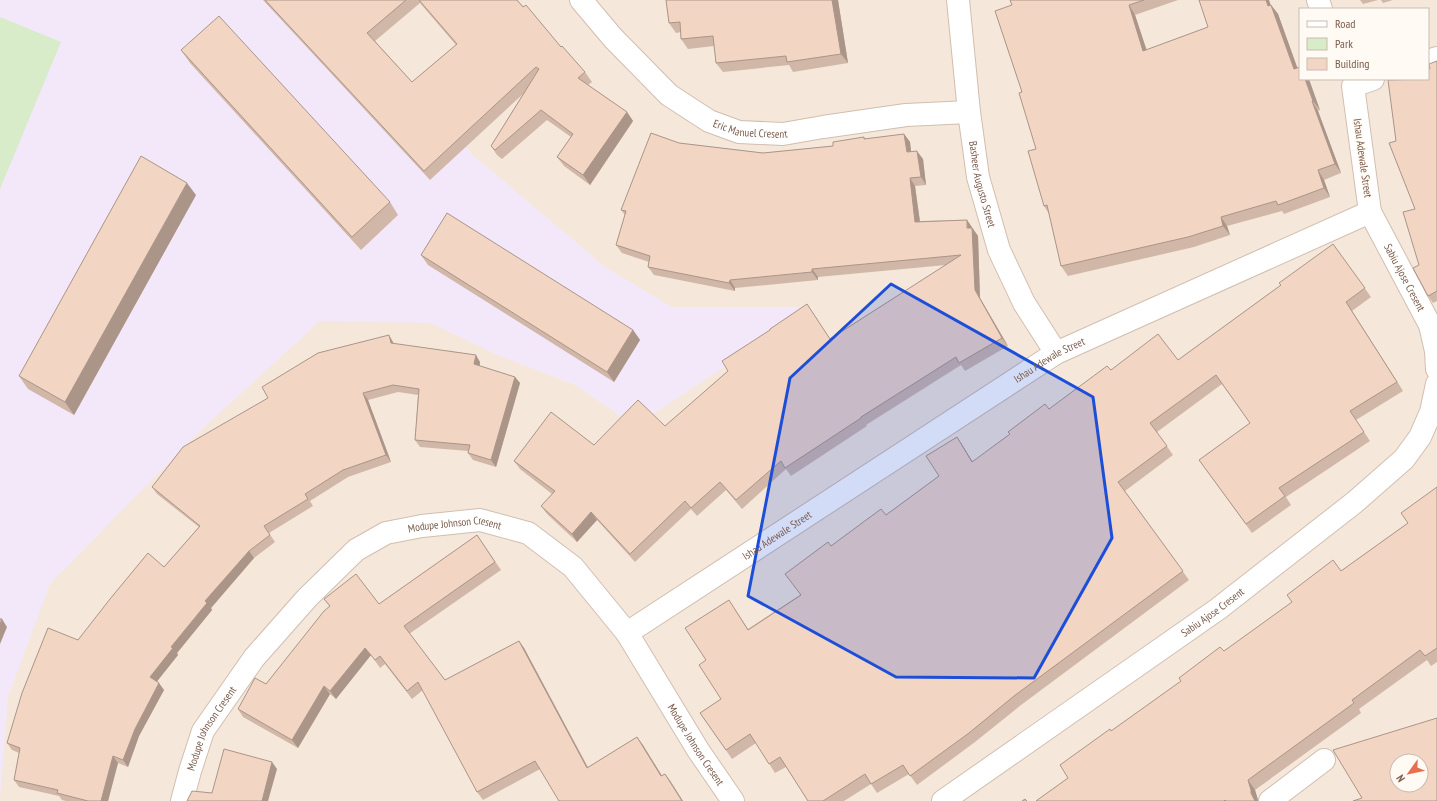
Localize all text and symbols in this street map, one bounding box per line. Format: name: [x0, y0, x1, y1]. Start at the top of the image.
legend: [1299, 8, 1429, 80]
text: Road: [1335, 16, 1355, 31]
text: Park: [1335, 36, 1353, 51]
text: Building: [1335, 56, 1370, 71]
street label: Eric Manuel Cresent: [711, 116, 789, 141]
street label: Ishau Adewale Street: [1351, 117, 1375, 199]
street label: Basheer Augusto Street: [966, 140, 999, 229]
street label: Sabiu Ajose Cresent: [1381, 241, 1428, 314]
street label: Ishau Adewale Street: [1011, 334, 1087, 386]
street label: Ishau Adewale Street: [740, 507, 814, 563]
street label: Modupe Johnson Cresent: [407, 513, 503, 536]
street label: Sabiu Ajose Cresent: [1178, 584, 1247, 640]
street label: Modupe Johnson Cresent: [184, 683, 239, 772]
street label: Modupe Johnson Cresent: [665, 701, 727, 788]
north arrow: [1389, 753, 1429, 793]
text: N: [1393, 772, 1408, 785]

